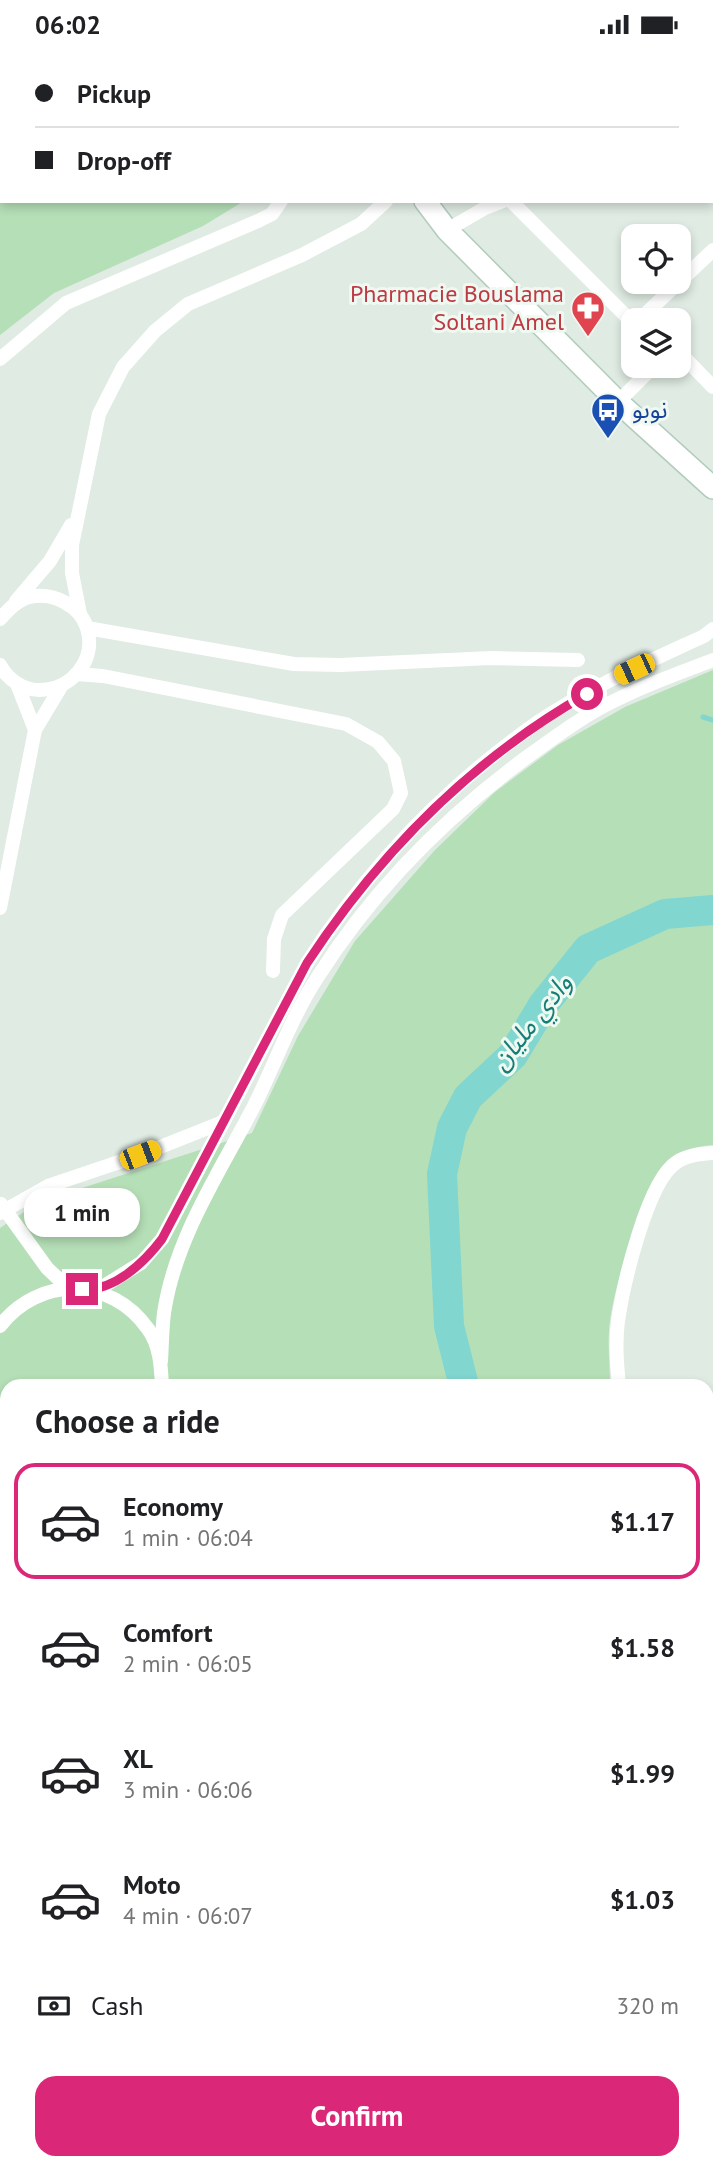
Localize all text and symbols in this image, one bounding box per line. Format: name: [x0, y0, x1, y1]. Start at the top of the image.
text: 06:02: [35, 8, 101, 41]
text: Pickup: [77, 77, 151, 110]
text: Drop-off: [77, 144, 171, 177]
map controls: [621, 224, 691, 378]
button: locate: [621, 224, 691, 294]
place label: Pharmacie Bouslama Soltani Amel: [350, 278, 564, 337]
pharmacy icon: Pharmacie Bouslama Soltani Amel: [569, 289, 607, 338]
button: layers: [621, 308, 691, 378]
bus stop icon: نوبو: [589, 391, 627, 440]
place label: نوبو: [632, 394, 668, 425]
car: [611, 651, 658, 687]
route start: [571, 678, 603, 710]
water label: وادي مليان: [483, 967, 582, 1079]
car: [117, 1138, 164, 1172]
callout: 1 min: [24, 1187, 140, 1237]
text: 1 min: [54, 1198, 110, 1227]
route end: [66, 1273, 98, 1305]
text: Choose a ride: [35, 1400, 220, 1442]
icon: car: [39, 1490, 102, 1553]
text: Economy: [123, 1490, 223, 1523]
text: $1.17: [610, 1505, 675, 1538]
text: 1 min · 06:04: [123, 1523, 253, 1552]
icon: car: [39, 1616, 102, 1679]
text: Comfort: [123, 1616, 213, 1649]
text: $1.58: [610, 1631, 675, 1664]
text: 2 min · 06:05: [123, 1649, 253, 1678]
icon: car: [39, 1742, 102, 1805]
text: XL: [123, 1742, 153, 1775]
text: $1.99: [610, 1757, 675, 1790]
text: 3 min · 06:06: [123, 1775, 253, 1804]
icon: car: [39, 1868, 102, 1931]
text: Moto: [123, 1868, 181, 1901]
text: $1.03: [610, 1883, 675, 1916]
text: 4 min · 06:07: [123, 1901, 253, 1930]
icon: cash: [35, 1987, 73, 2025]
text: Cash: [91, 1989, 143, 2022]
text: 320 m: [617, 1991, 679, 2020]
button: Confirm: [35, 2076, 679, 2156]

